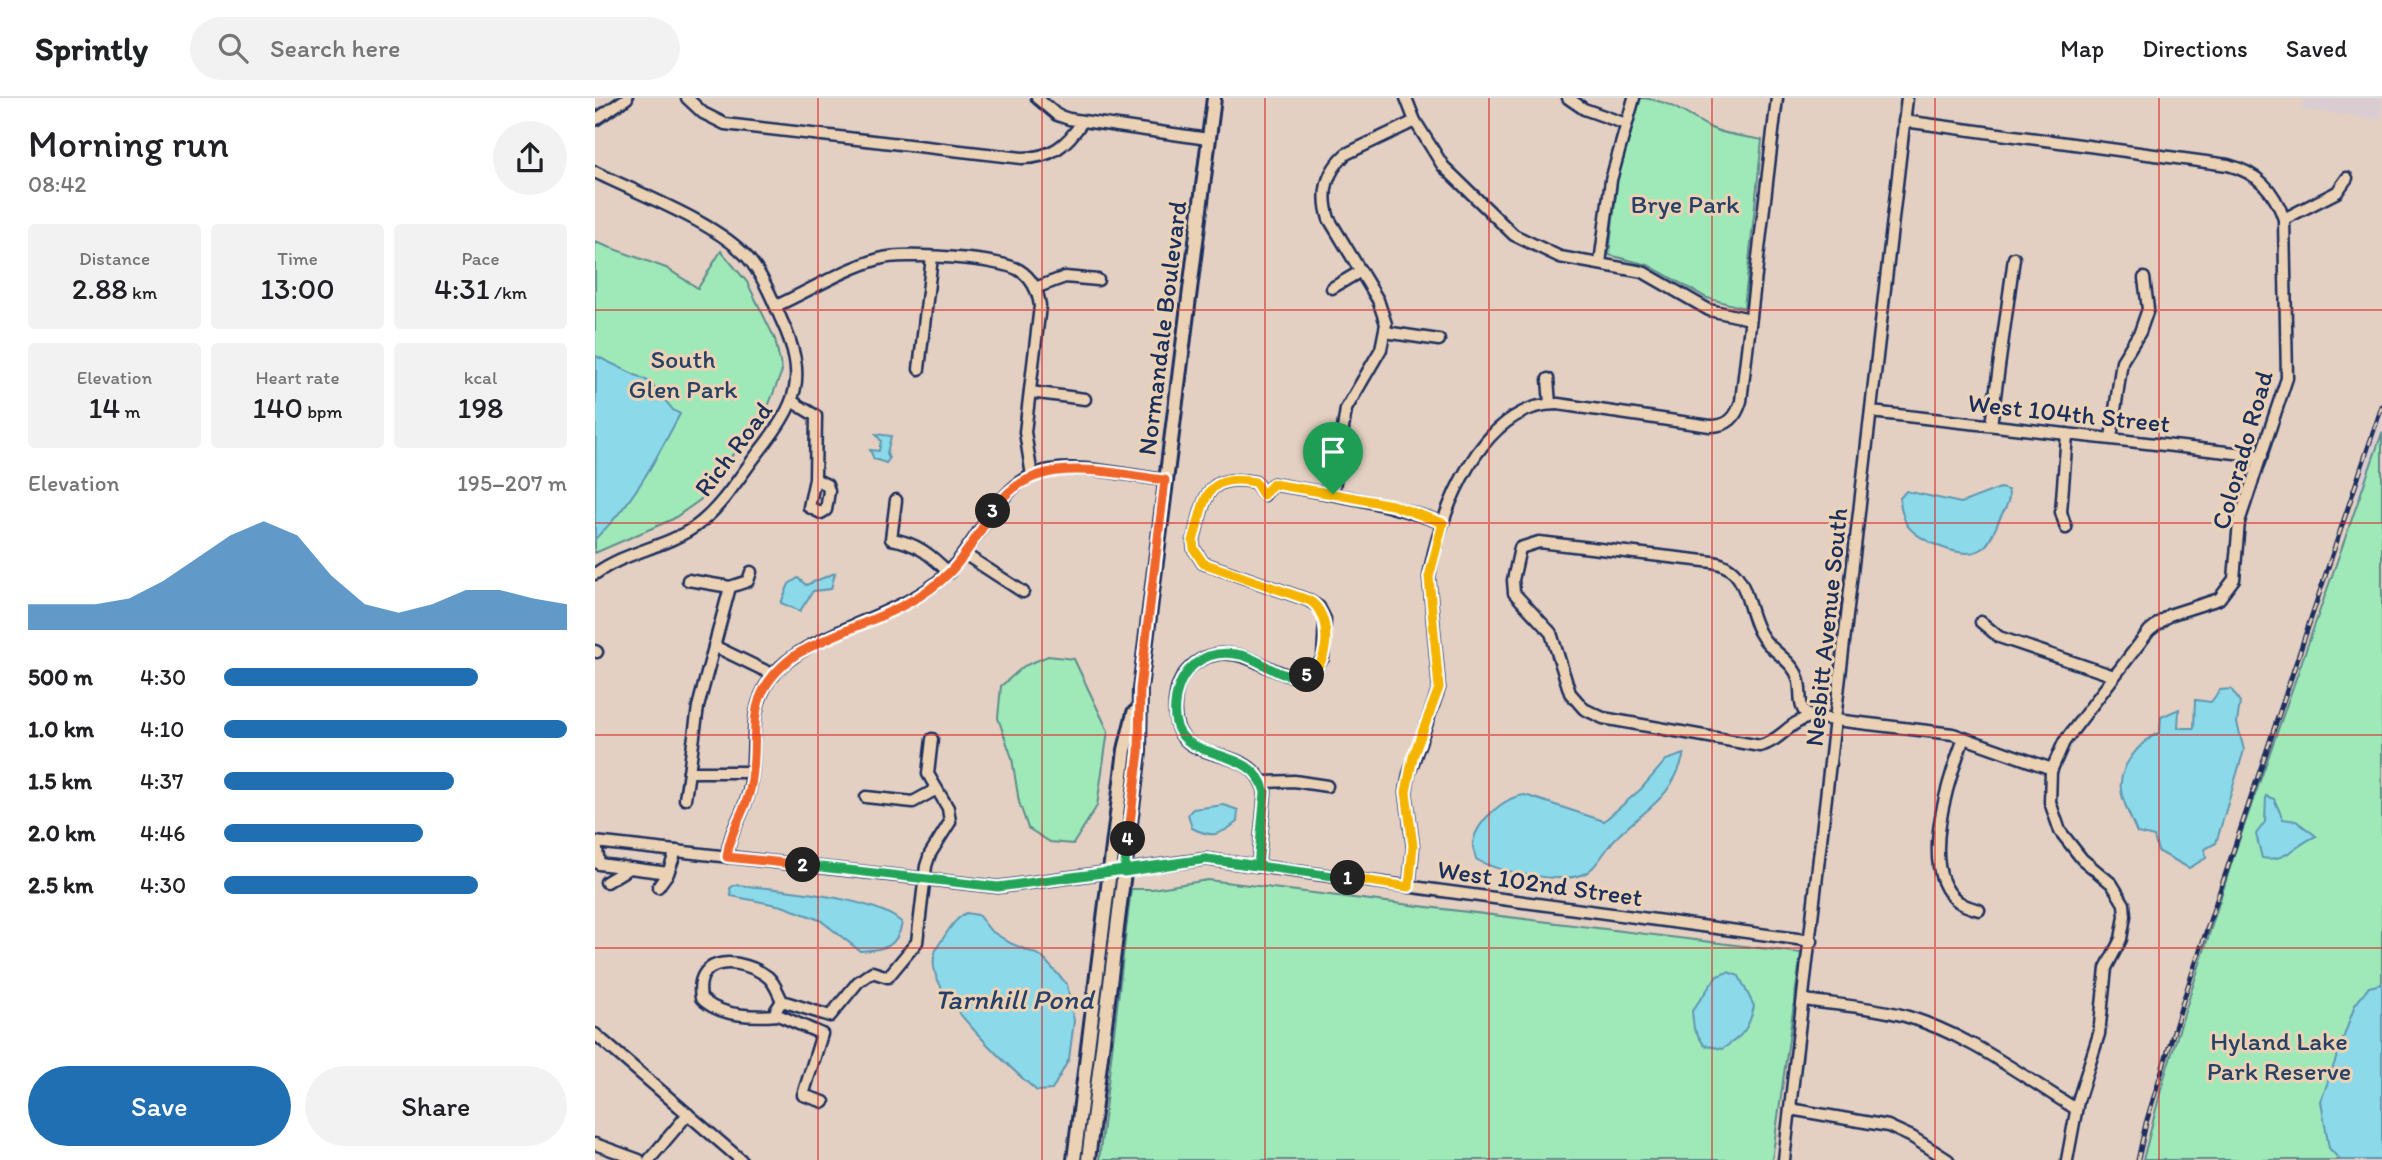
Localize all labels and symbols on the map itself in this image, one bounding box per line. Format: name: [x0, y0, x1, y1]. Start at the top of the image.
park label: Brye Park: [1631, 188, 1740, 220]
street label: Normandale Boulevard: [1131, 199, 1193, 457]
park label: South Glen Park: [629, 343, 738, 405]
street label: Colorado Road: [2204, 366, 2280, 533]
street label: West 104th Street: [1966, 386, 2172, 440]
street label: Rich Road: [687, 395, 779, 503]
pin: [1303, 422, 1363, 494]
pin: 3: [975, 494, 1011, 528]
street label: Nesbitt Avenue South: [1798, 506, 1854, 748]
pin: 5: [1289, 658, 1325, 692]
pin: 4: [1111, 822, 1145, 856]
pin: 2: [785, 848, 821, 882]
street label: West 102nd Street: [1435, 853, 1645, 913]
pin: 1: [1331, 860, 1365, 896]
water label: Tarnhill Pond: [934, 982, 1096, 1016]
park label: Hyland Lake Park Reserve: [2207, 1025, 2351, 1087]

